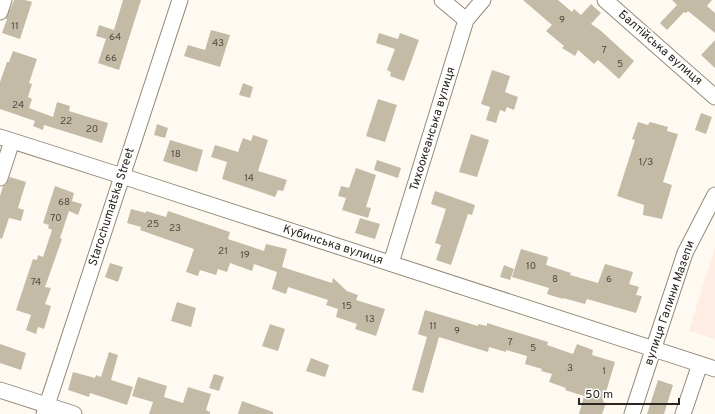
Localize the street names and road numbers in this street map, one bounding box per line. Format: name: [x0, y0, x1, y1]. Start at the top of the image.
street label: Балтійська вулиця: [614, 7, 706, 89]
street label: Тихоокеанська вулиця: [406, 65, 460, 193]
street label: Starochumatska Street: [85, 146, 139, 268]
street label: Кубинська вулиця: [281, 221, 385, 269]
street label: вулиця Галини Мазепи: [641, 238, 699, 368]

